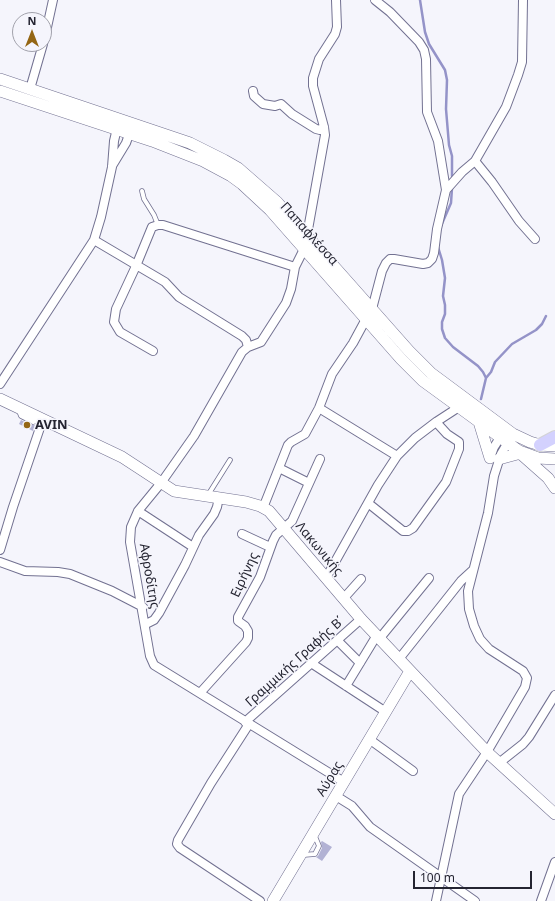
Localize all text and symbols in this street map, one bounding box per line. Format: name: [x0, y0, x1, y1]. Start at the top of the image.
north arrow: [12, 12, 52, 52]
text: N: [28, 13, 36, 28]
street label: Παπαφλέσσα: [277, 199, 341, 269]
place label: AVIN: [35, 417, 68, 433]
marker: AVIN: [22, 420, 32, 430]
street label: Λακωνικής: [292, 519, 346, 579]
street label: Αφροδίτης: [136, 542, 162, 610]
street label: Ειρήνης: [228, 550, 262, 600]
street label: Γραμμικής Γραφής Β΄: [243, 614, 347, 710]
street label: Αύρας: [313, 759, 347, 799]
scale bar: [415, 863, 534, 889]
text: 100 m: [420, 869, 455, 886]

